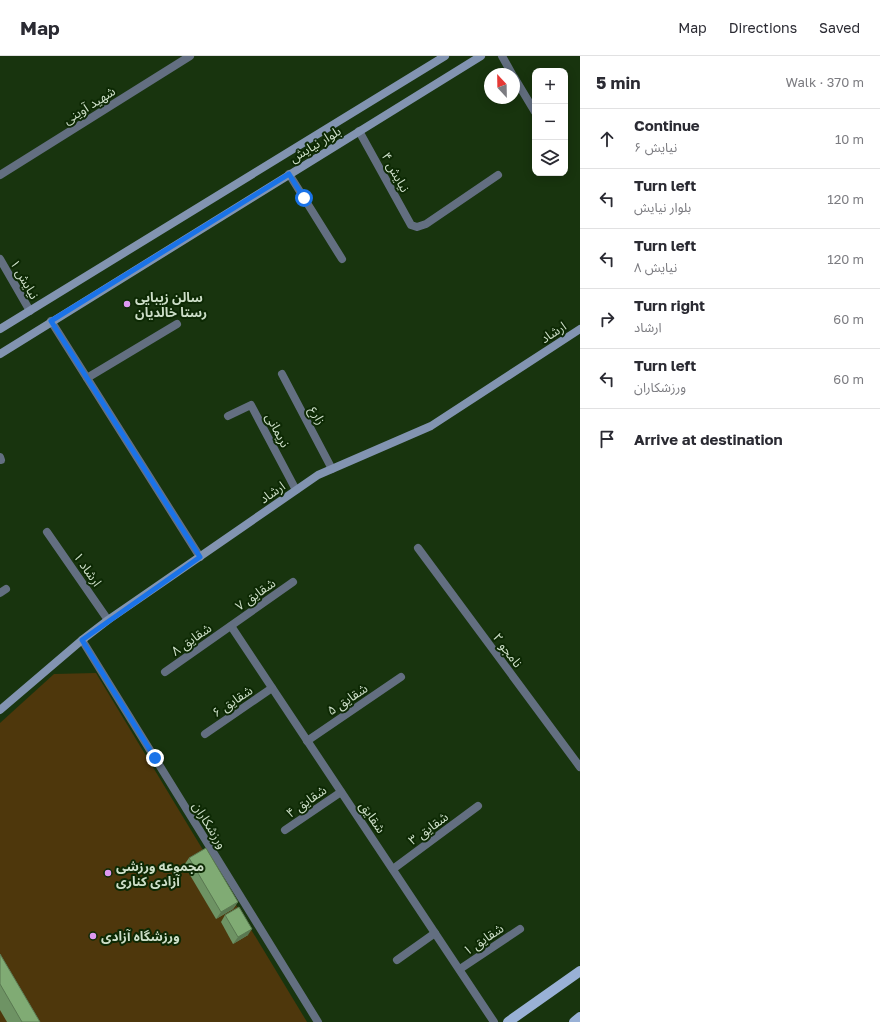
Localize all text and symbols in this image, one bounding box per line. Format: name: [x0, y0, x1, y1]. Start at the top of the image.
text: Map: [20, 16, 60, 39]
text: Map: [678, 19, 707, 36]
text: Directions: [729, 19, 797, 36]
text: Saved: [819, 19, 860, 36]
north arrow: [484, 68, 520, 104]
map controls: [532, 68, 568, 176]
button: +: [532, 68, 568, 104]
text: 5 min: [596, 72, 640, 93]
text: Walk · 370 m: [785, 74, 864, 90]
street label: شهید آوینی: [60, 83, 119, 128]
button: −: [532, 104, 568, 140]
text: Continue: [634, 116, 700, 134]
street label: بلوار نیایش: [286, 122, 344, 166]
icon: ahead: [596, 128, 618, 150]
text: 10 m: [835, 131, 864, 147]
text: نیایش ۶: [634, 139, 677, 155]
button: layers: [532, 140, 568, 176]
street label: نیایش ۴: [378, 149, 413, 195]
text: Turn left: [634, 176, 696, 194]
icon: left: [596, 188, 618, 210]
route start: [295, 189, 313, 207]
text: 120 m: [827, 191, 864, 207]
text: بلوار نیایش: [634, 199, 691, 215]
text: Turn left: [634, 236, 696, 254]
icon: left: [596, 248, 618, 270]
text: 120 m: [827, 251, 864, 267]
street label: نیایش ۱: [6, 256, 43, 302]
text: نیایش ۸: [634, 259, 677, 275]
place label: سالن زیبایی رستا خالدیان: [135, 289, 207, 320]
text: Turn right: [634, 296, 705, 314]
marker: سالن زیبایی رستا خالدیان: [122, 299, 132, 309]
icon: right: [596, 308, 618, 330]
text: 60 m: [833, 311, 864, 327]
street label: ارشاد: [537, 318, 569, 346]
text: ارشاد: [634, 319, 662, 335]
text: Turn left: [634, 356, 696, 374]
icon: left: [596, 368, 618, 390]
text: 60 m: [833, 371, 864, 387]
text: ورزشکاران: [634, 379, 686, 395]
street label: زارع: [304, 403, 330, 429]
street label: نریمانی: [261, 410, 294, 450]
icon: arrive: [596, 428, 618, 450]
text: Arrive at destination: [634, 430, 783, 448]
street label: ارشاد: [256, 478, 288, 506]
street label: ارشاد ۱: [70, 549, 106, 589]
street label: شقایق ۷: [232, 574, 279, 614]
street label: شقایق ۸: [168, 619, 215, 659]
street label: نامجو ۲: [490, 630, 526, 670]
street label: شقایق ۵: [324, 680, 371, 719]
street label: شقایق ۶: [209, 682, 256, 721]
route end: [146, 749, 164, 767]
street label: شقایق ۴: [283, 781, 330, 821]
street label: شقایق: [356, 798, 389, 836]
street label: ورزشکاران: [189, 799, 231, 852]
street label: شقایق ۳: [405, 808, 452, 849]
place label: مجموعه ورزشی آزادی کناری: [116, 858, 204, 889]
marker: مجموعه ورزشی آزادی کناری: [103, 868, 113, 878]
street label: شقایق ۱: [460, 920, 507, 959]
place label: ورزشگاه آزادی: [101, 928, 180, 944]
marker: ورزشگاه آزادی: [88, 931, 98, 941]

